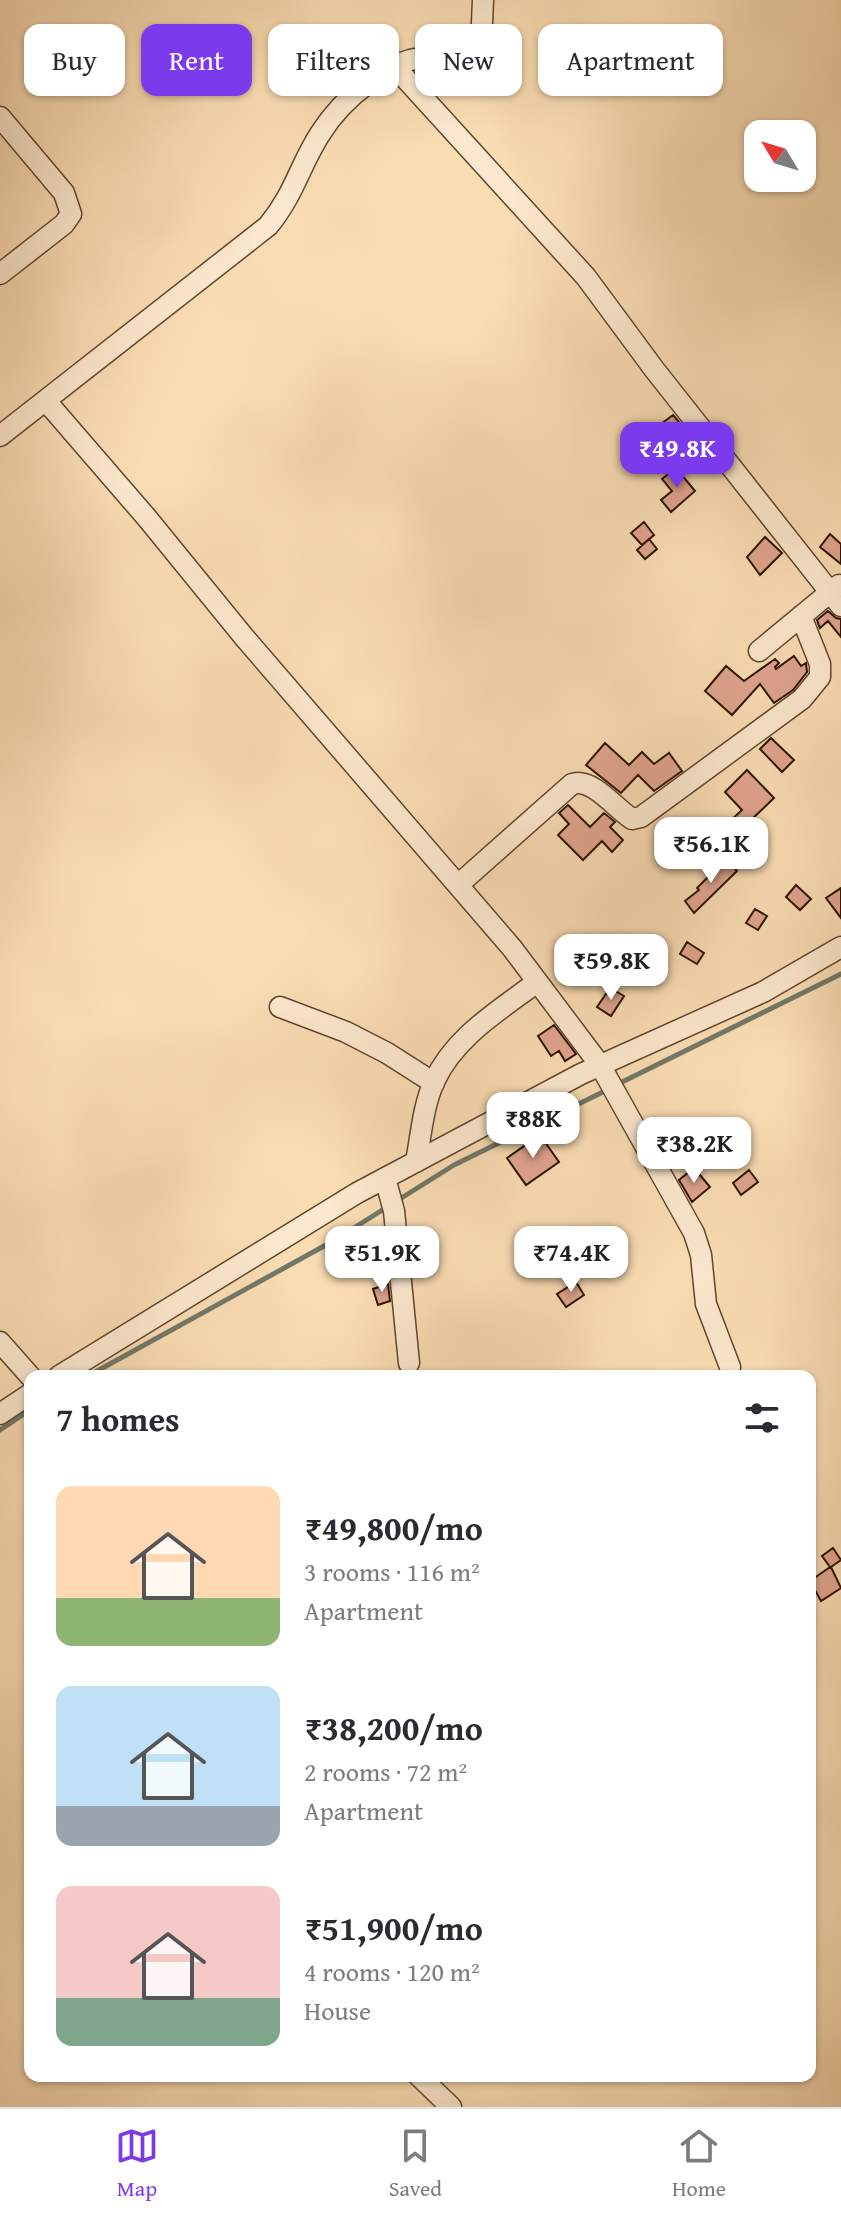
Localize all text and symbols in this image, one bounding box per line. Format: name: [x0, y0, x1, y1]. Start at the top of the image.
chip: Buy: [24, 24, 125, 96]
chip: Rent: [141, 24, 252, 96]
chip: Filters: [268, 24, 399, 96]
chip: New: [415, 24, 522, 96]
chip: Apartment: [538, 24, 723, 96]
north arrow: [744, 120, 816, 192]
map controls: [744, 120, 816, 192]
pin: ₹49.8K: [612, 422, 742, 490]
text: ₹49.8K: [638, 428, 716, 467]
pin: ₹56.1K: [646, 817, 776, 885]
text: ₹56.1K: [672, 823, 750, 862]
pin: ₹59.8K: [546, 934, 676, 1002]
text: ₹59.8K: [572, 940, 650, 979]
pin: ₹88K: [486, 1092, 580, 1160]
text: ₹88K: [505, 1098, 561, 1137]
pin: ₹38.2K: [629, 1117, 759, 1185]
text: ₹38.2K: [655, 1123, 733, 1162]
pin: ₹51.9K: [317, 1226, 447, 1294]
pin: ₹74.4K: [506, 1226, 636, 1294]
text: ₹51.9K: [343, 1232, 421, 1271]
text: ₹74.4K: [532, 1232, 610, 1271]
text: 7 homes: [56, 1394, 180, 1443]
icon: filters: [740, 1396, 784, 1440]
text: ₹49,800/mo: [304, 1503, 483, 1552]
icon: home: [120, 1518, 216, 1614]
text: 3 rooms · 116 m²: [304, 1552, 480, 1591]
text: Apartment: [304, 1591, 423, 1630]
text: ₹38,200/mo: [304, 1703, 483, 1752]
icon: home: [120, 1718, 216, 1814]
text: 2 rooms · 72 m²: [304, 1752, 467, 1791]
text: Apartment: [304, 1791, 423, 1830]
text: ₹51,900/mo: [304, 1903, 483, 1952]
icon: home: [120, 1918, 216, 2014]
text: 4 rooms · 120 m²: [304, 1952, 480, 1991]
text: House: [304, 1991, 371, 2030]
tab: Map: [115, 2124, 159, 2204]
tab: Saved: [389, 2124, 442, 2204]
tab: Home: [672, 2124, 726, 2204]

